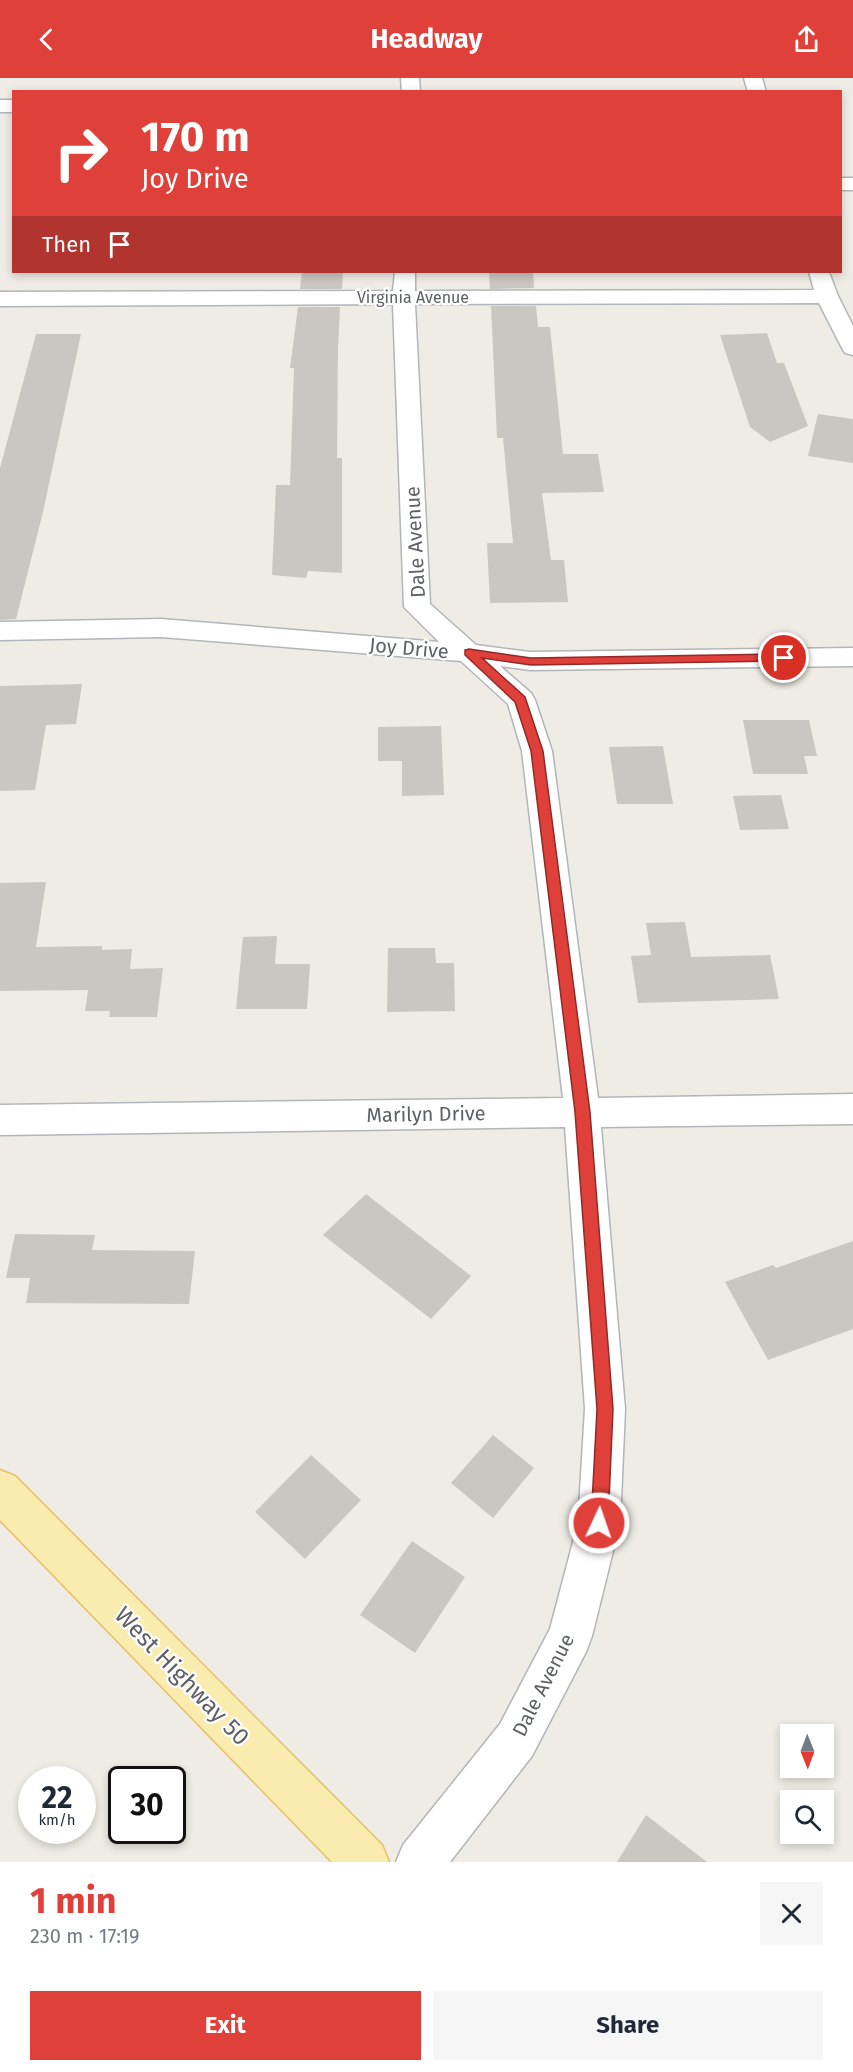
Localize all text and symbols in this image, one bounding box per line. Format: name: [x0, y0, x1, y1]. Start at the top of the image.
icon: back: [30, 23, 63, 56]
text: Headway: [371, 23, 482, 55]
icon: share: [790, 23, 823, 56]
text: 170 m: [141, 112, 250, 162]
icon: right: [42, 114, 120, 192]
text: Joy Drive: [141, 163, 249, 195]
icon: arrive: [103, 228, 136, 261]
text: Then: [42, 231, 91, 258]
street label: Virginia Avenue: [357, 288, 469, 307]
street label: Dale Avenue: [400, 486, 430, 598]
pin: [758, 632, 809, 683]
street label: Joy Drive: [368, 633, 450, 663]
icon: arrive: [767, 641, 800, 674]
street label: Marilyn Drive: [366, 1101, 486, 1127]
position arrow: [567, 1491, 631, 1555]
street label: West Highway 50: [109, 1601, 255, 1751]
street label: Dale Avenue: [507, 1630, 579, 1740]
north arrow: [780, 1724, 834, 1778]
map controls: [780, 1724, 834, 1844]
speed limit sign: 30: [108, 1766, 186, 1844]
text: 22: [41, 1780, 73, 1816]
button: search: [780, 1790, 834, 1844]
text: km/h: [38, 1811, 76, 1829]
text: 1 min: [30, 1879, 117, 1923]
button: close: [760, 1882, 823, 1945]
text: 230 m · 17:19: [30, 1924, 139, 1948]
button: Exit: [30, 1991, 421, 2060]
button: Share: [433, 1991, 823, 2060]

